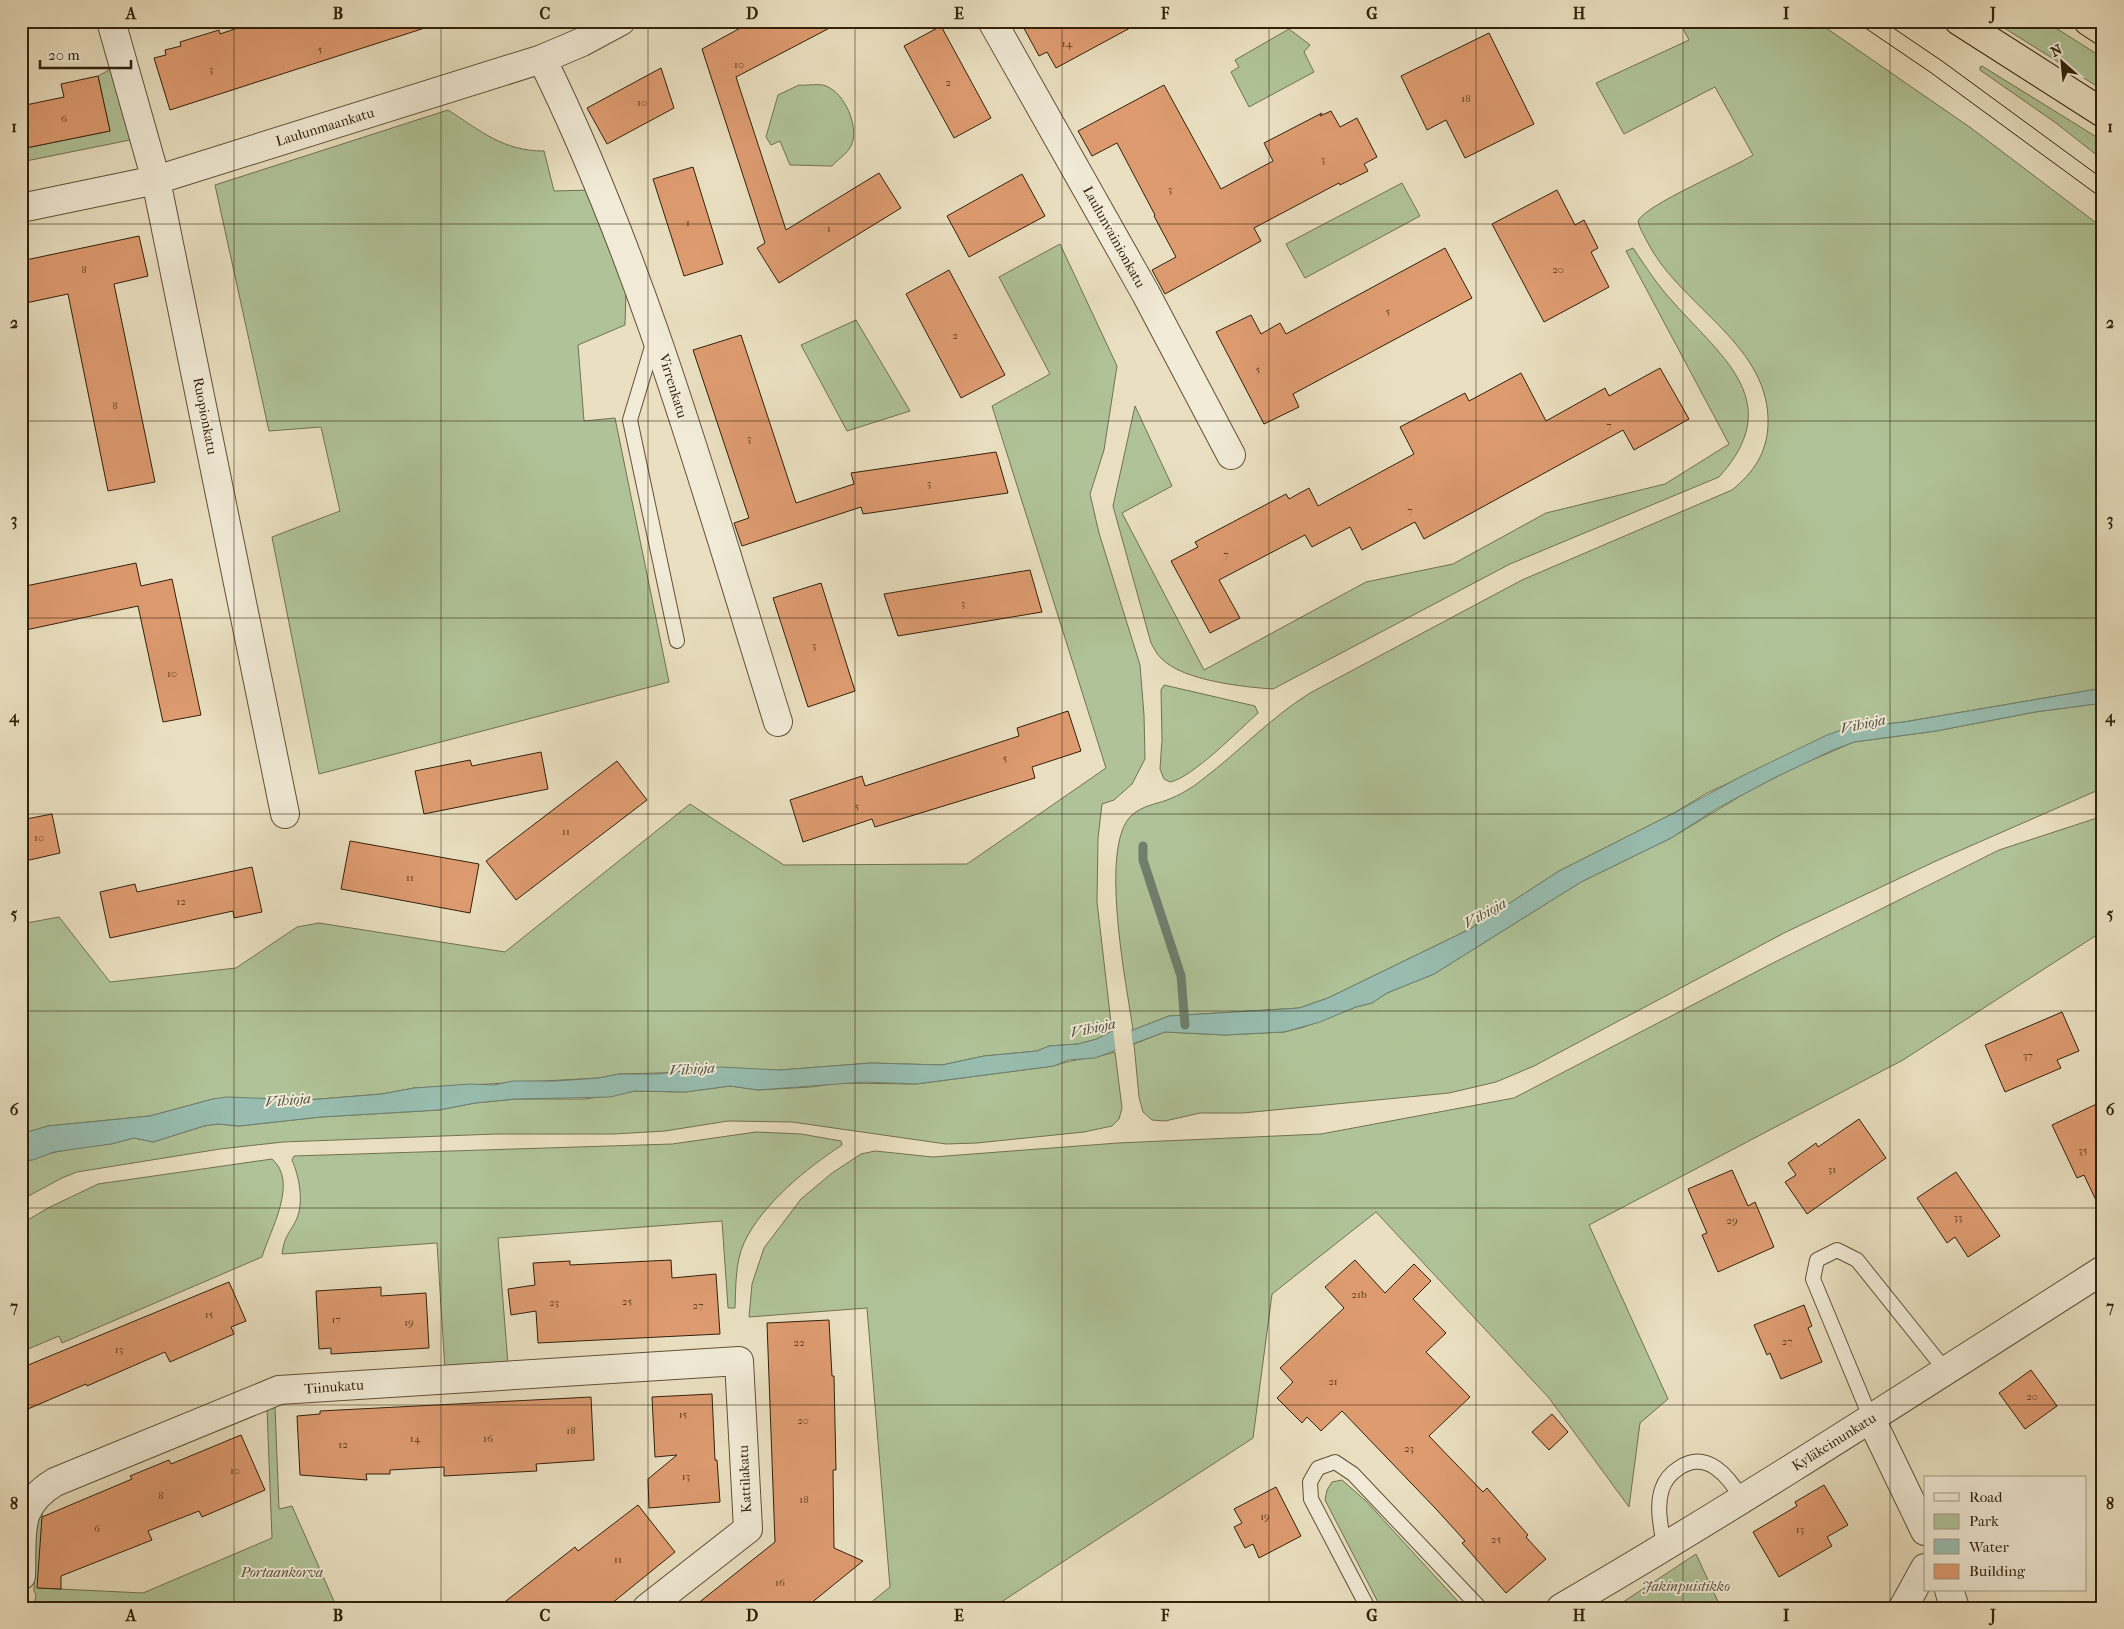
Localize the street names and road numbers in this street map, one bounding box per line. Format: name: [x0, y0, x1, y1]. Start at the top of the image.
street label: Laulunmaankatu: [274, 104, 376, 150]
street label: Laulunvainionkatu: [1079, 183, 1149, 291]
street label: Virrenkatu: [655, 351, 691, 420]
street label: Ruopionkatu: [189, 376, 221, 456]
street label: Tiinukatu: [304, 1376, 365, 1398]
street label: Kyläkeinunkatu: [1789, 1409, 1879, 1475]
street label: Kattilakatu: [735, 1445, 755, 1513]

